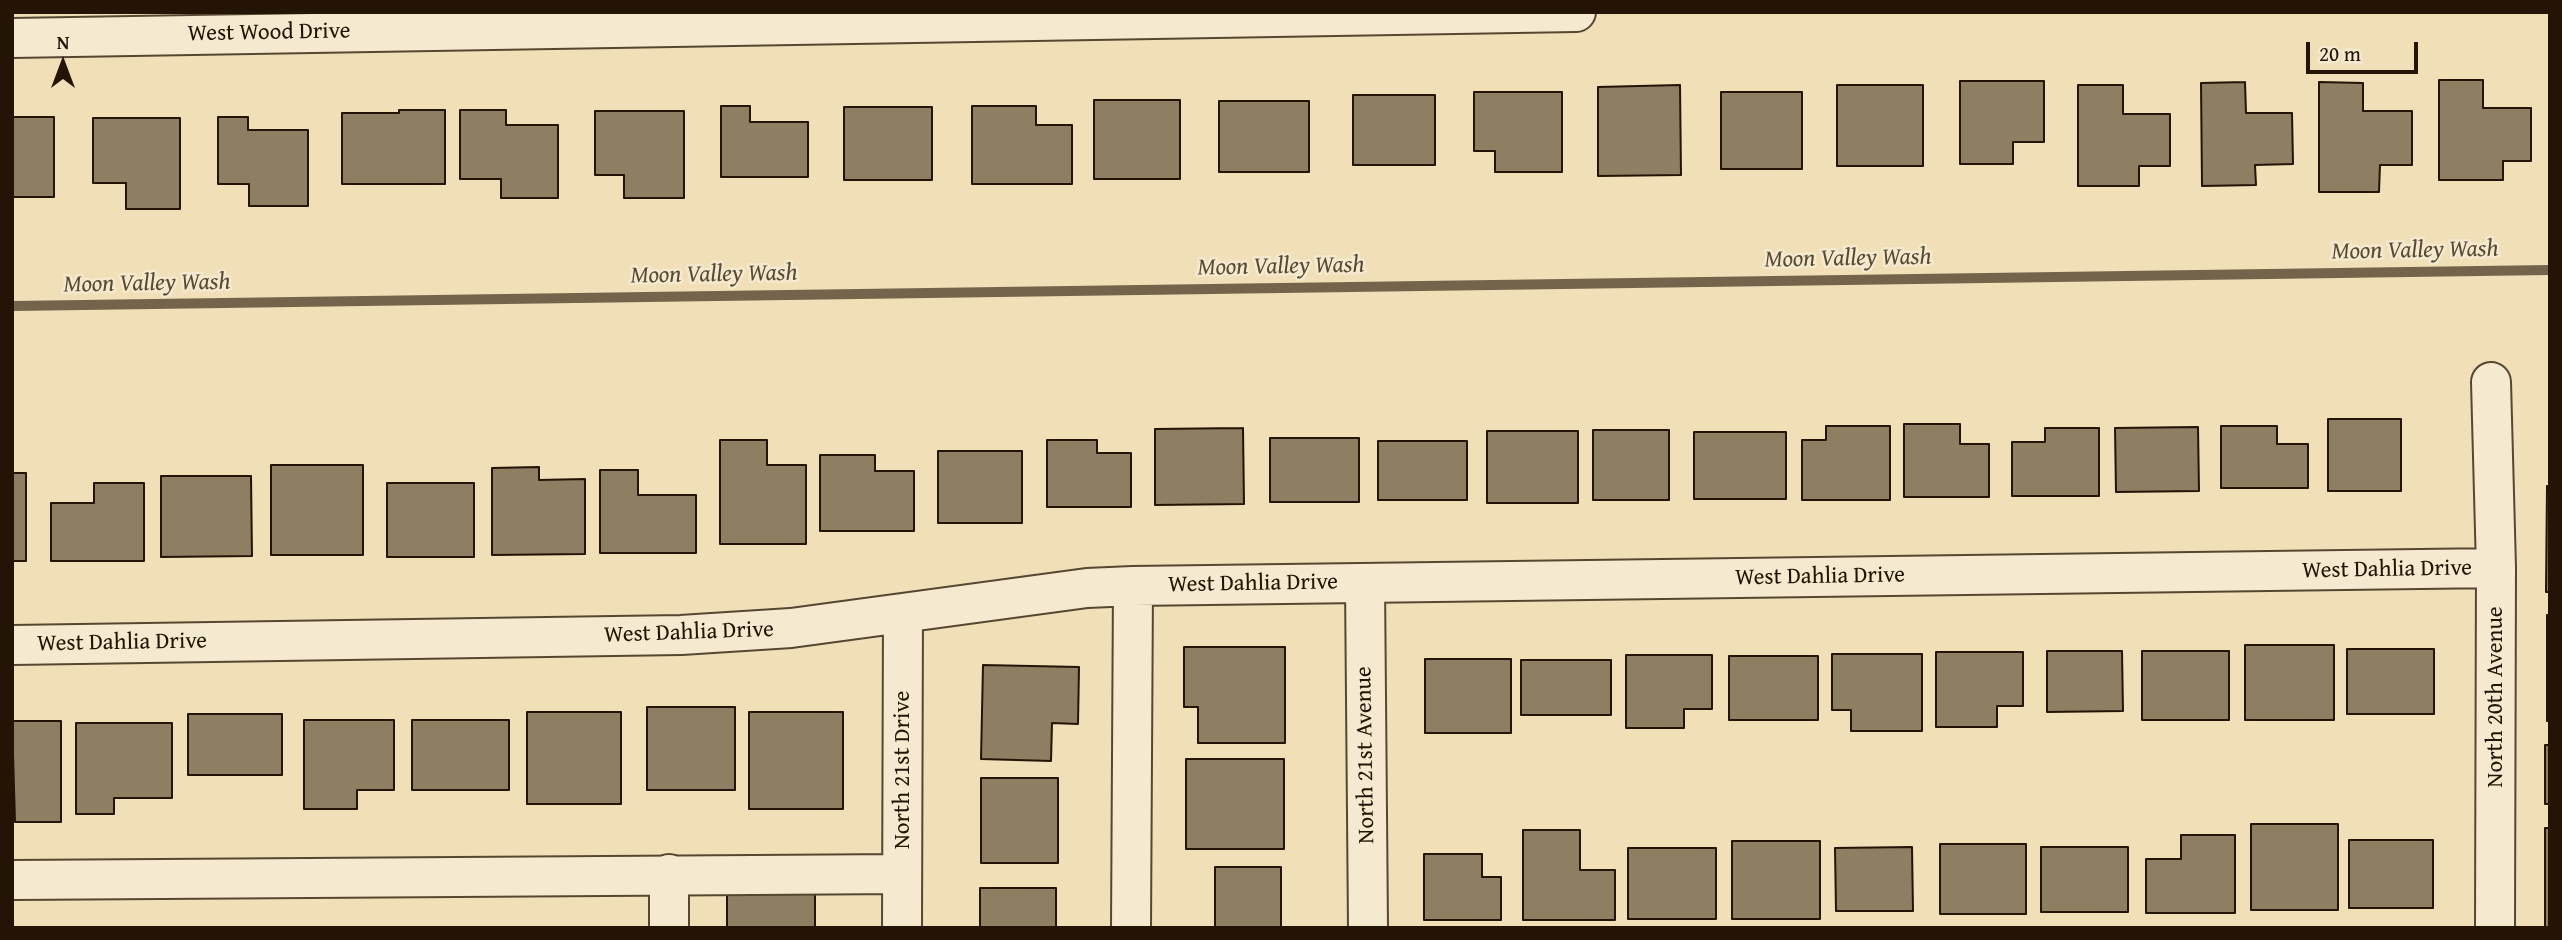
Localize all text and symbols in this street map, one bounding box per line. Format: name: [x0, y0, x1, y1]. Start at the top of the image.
street label: West Wood Drive: [187, 18, 351, 48]
north arrow: [28, 28, 98, 98]
text: N: [57, 28, 69, 56]
scale bar: [2310, 28, 2422, 72]
text: 20 m: [2319, 38, 2361, 69]
water label: Moon Valley Wash: [2331, 235, 2499, 267]
water label: Moon Valley Wash: [1764, 243, 1932, 275]
water label: Moon Valley Wash: [1197, 251, 1365, 283]
water label: Moon Valley Wash: [630, 259, 798, 291]
water label: Moon Valley Wash: [63, 268, 231, 300]
street label: West Dahlia Drive: [2302, 555, 2472, 585]
street label: West Dahlia Drive: [1735, 562, 1905, 592]
street label: West Dahlia Drive: [1168, 569, 1338, 599]
street label: North 20th Avenue: [2482, 606, 2510, 788]
street label: West Dahlia Drive: [604, 616, 774, 650]
street label: West Dahlia Drive: [37, 628, 207, 658]
street label: North 21st Avenue: [1351, 666, 1381, 844]
street label: North 21st Drive: [889, 691, 917, 849]

